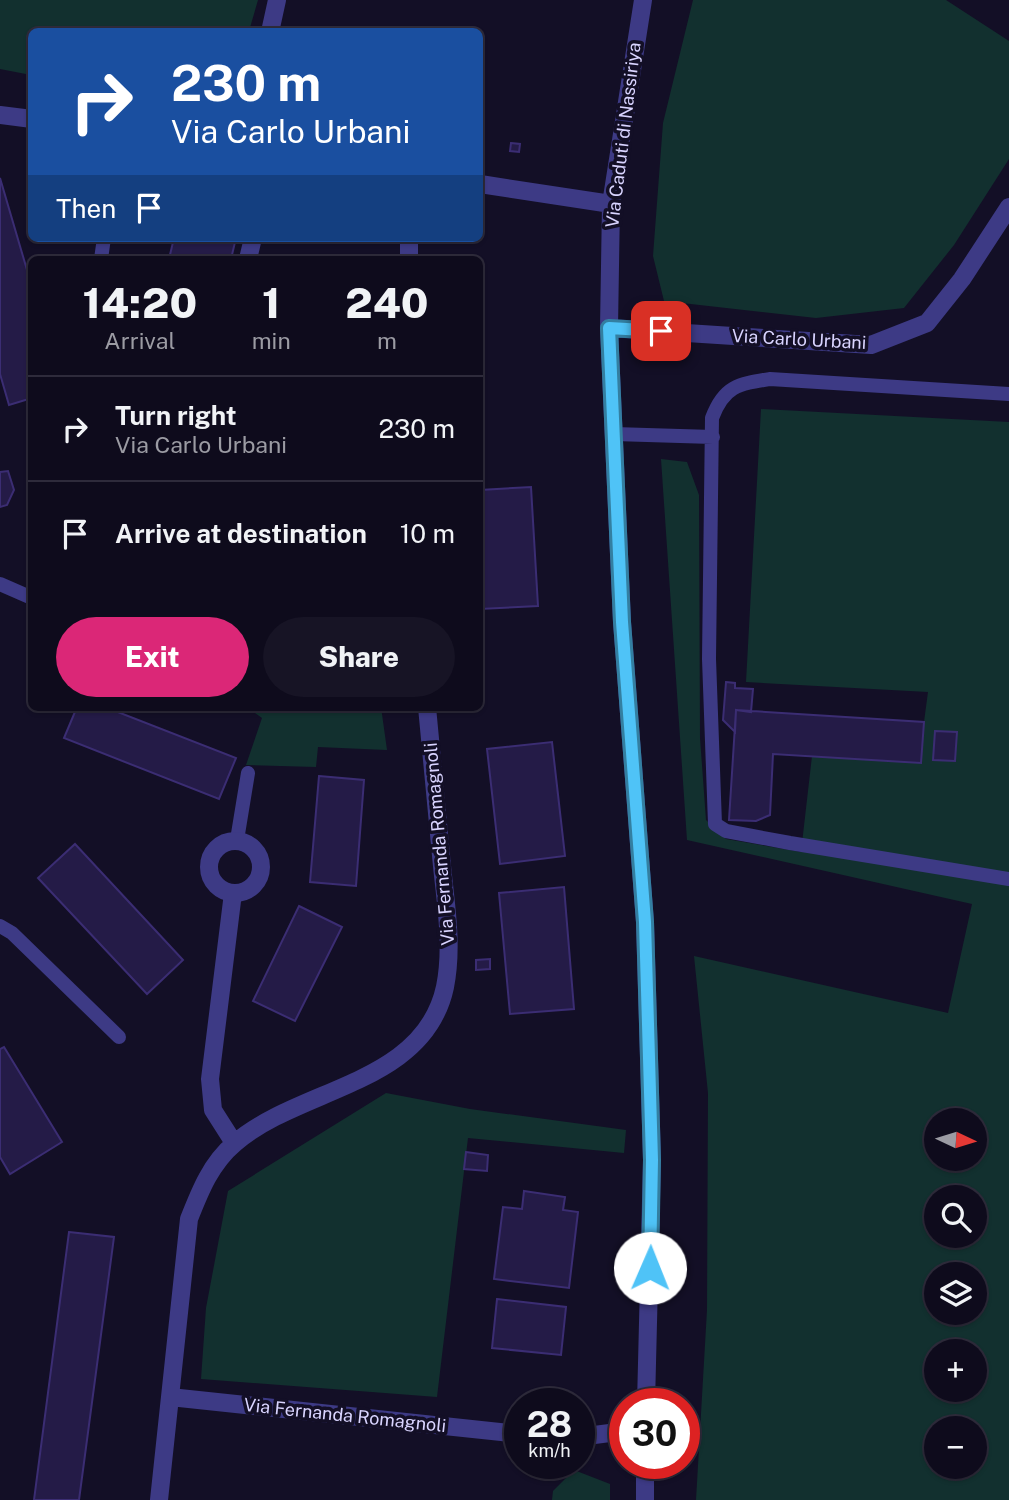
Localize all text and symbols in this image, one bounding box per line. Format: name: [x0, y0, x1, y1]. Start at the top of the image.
street label: Via Caduti di Nassiriya: [601, 41, 645, 229]
text: 230 m: [171, 54, 321, 112]
icon: right: [56, 56, 147, 147]
text: Via Carlo Urbani: [171, 113, 410, 150]
icon: arrive: [130, 189, 168, 227]
text: Then: [56, 193, 116, 224]
text: 14:20: [83, 278, 197, 327]
text: 1: [262, 278, 280, 327]
text: 240: [345, 278, 428, 327]
pin: [631, 301, 691, 361]
icon: arrive: [642, 312, 680, 350]
street label: Via Carlo Urbani: [731, 325, 867, 353]
text: Arrival: [104, 327, 175, 354]
text: min: [252, 327, 291, 354]
text: m: [377, 327, 397, 354]
text: Turn right: [115, 400, 237, 431]
icon: right: [56, 410, 94, 448]
text: 230 m: [379, 413, 455, 444]
text: Via Carlo Urbani: [115, 431, 287, 458]
icon: arrive: [56, 515, 94, 553]
text: Arrive at destination: [115, 518, 367, 549]
text: 10 m: [400, 518, 455, 549]
button: Exit: [56, 617, 249, 697]
button: Share: [263, 617, 455, 697]
street label: Via Fernanda Romagnoli: [420, 742, 458, 946]
north arrow: [924, 1108, 987, 1171]
map controls: [924, 1108, 987, 1479]
button: search: [924, 1185, 987, 1248]
position arrow: [613, 1231, 687, 1305]
button: layers: [924, 1262, 987, 1325]
button: +: [924, 1339, 987, 1402]
speed limit sign: 30: [609, 1388, 700, 1479]
street label: Via Fernanda Romagnoli: [243, 1394, 447, 1436]
text: 28: [527, 1404, 572, 1445]
button: −: [924, 1416, 987, 1479]
text: km/h: [528, 1440, 571, 1461]

